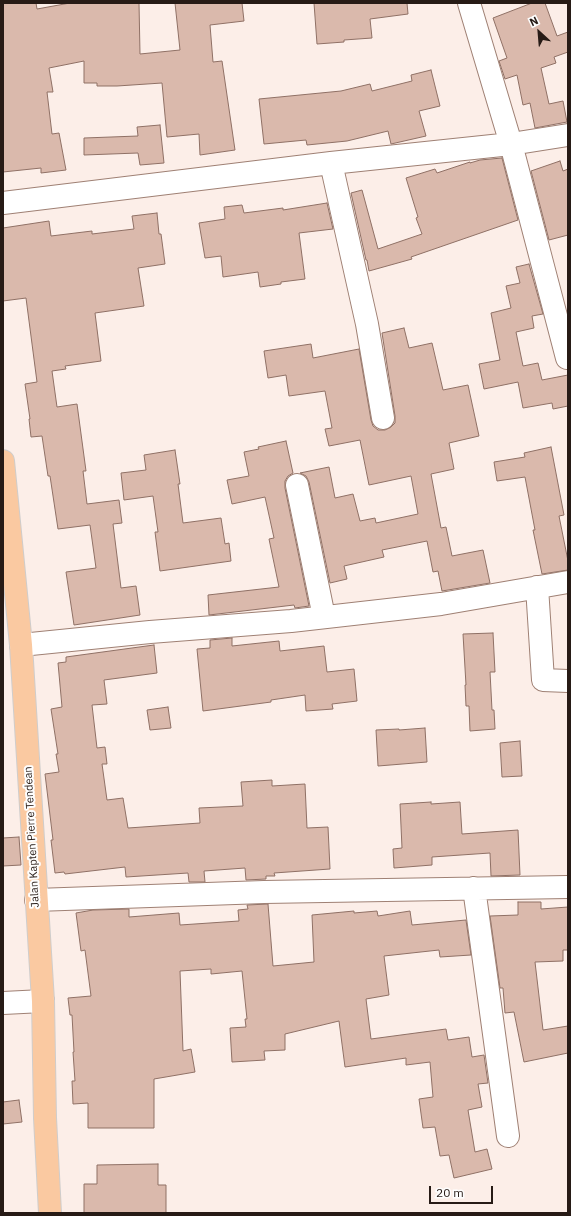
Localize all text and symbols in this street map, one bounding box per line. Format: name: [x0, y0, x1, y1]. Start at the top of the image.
north arrow: [519, 12, 559, 52]
text: N: [527, 13, 540, 29]
street label: Jalan Kapten Pierre Tendean: [22, 766, 42, 908]
scale bar: [431, 1178, 495, 1204]
text: 20 m: [436, 1185, 464, 1200]

